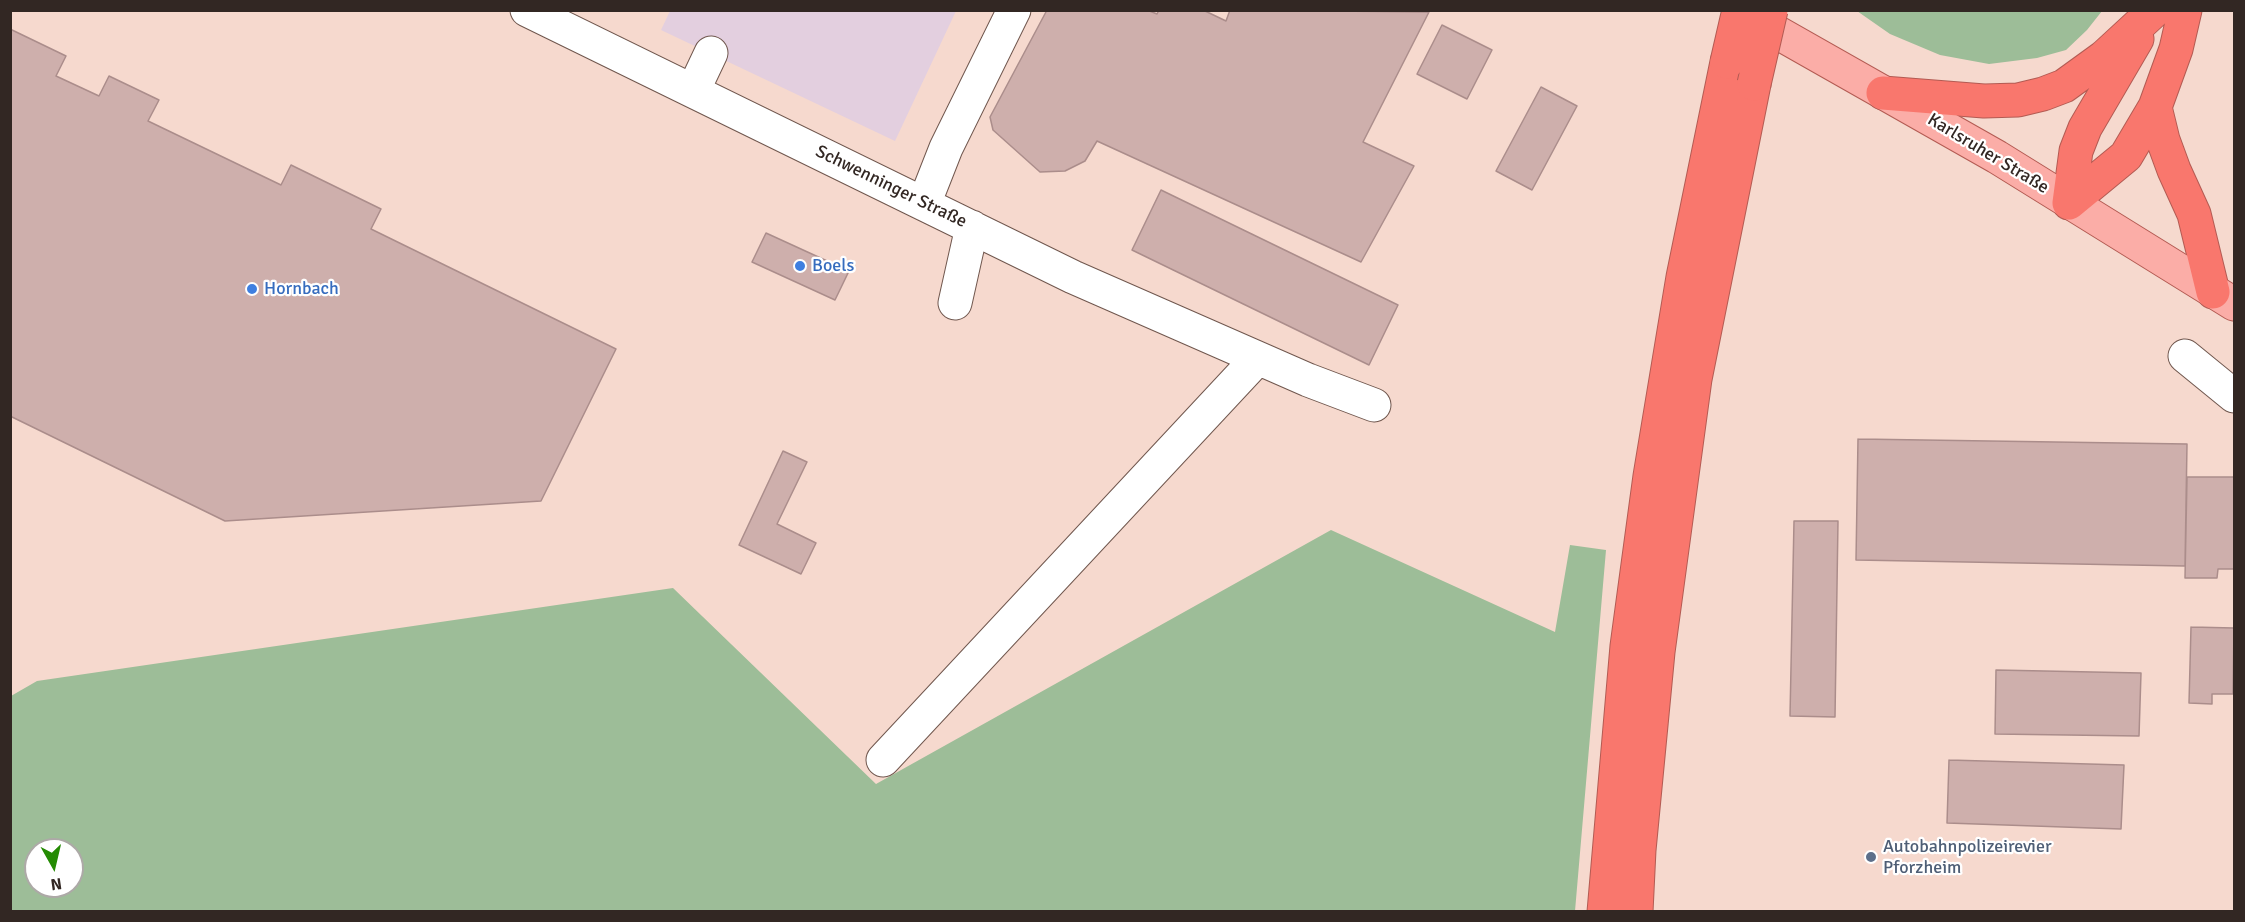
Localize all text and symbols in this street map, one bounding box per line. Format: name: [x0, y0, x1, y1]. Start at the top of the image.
street label: Karlsruher Straße: [1923, 109, 2053, 199]
street label: Schwenninger Straße: [812, 141, 970, 233]
place label: Boels: [812, 255, 854, 277]
marker: Boels: [793, 259, 807, 273]
place label: Hornbach: [264, 278, 339, 300]
marker: Hornbach: [245, 282, 259, 296]
place label: Autobahnpolizeirevier Pforzheim: [1883, 836, 2052, 878]
north arrow: [24, 838, 84, 898]
marker: Autobahnpolizeirevier Pforzheim: [1864, 850, 1878, 864]
text: N: [49, 873, 63, 895]

